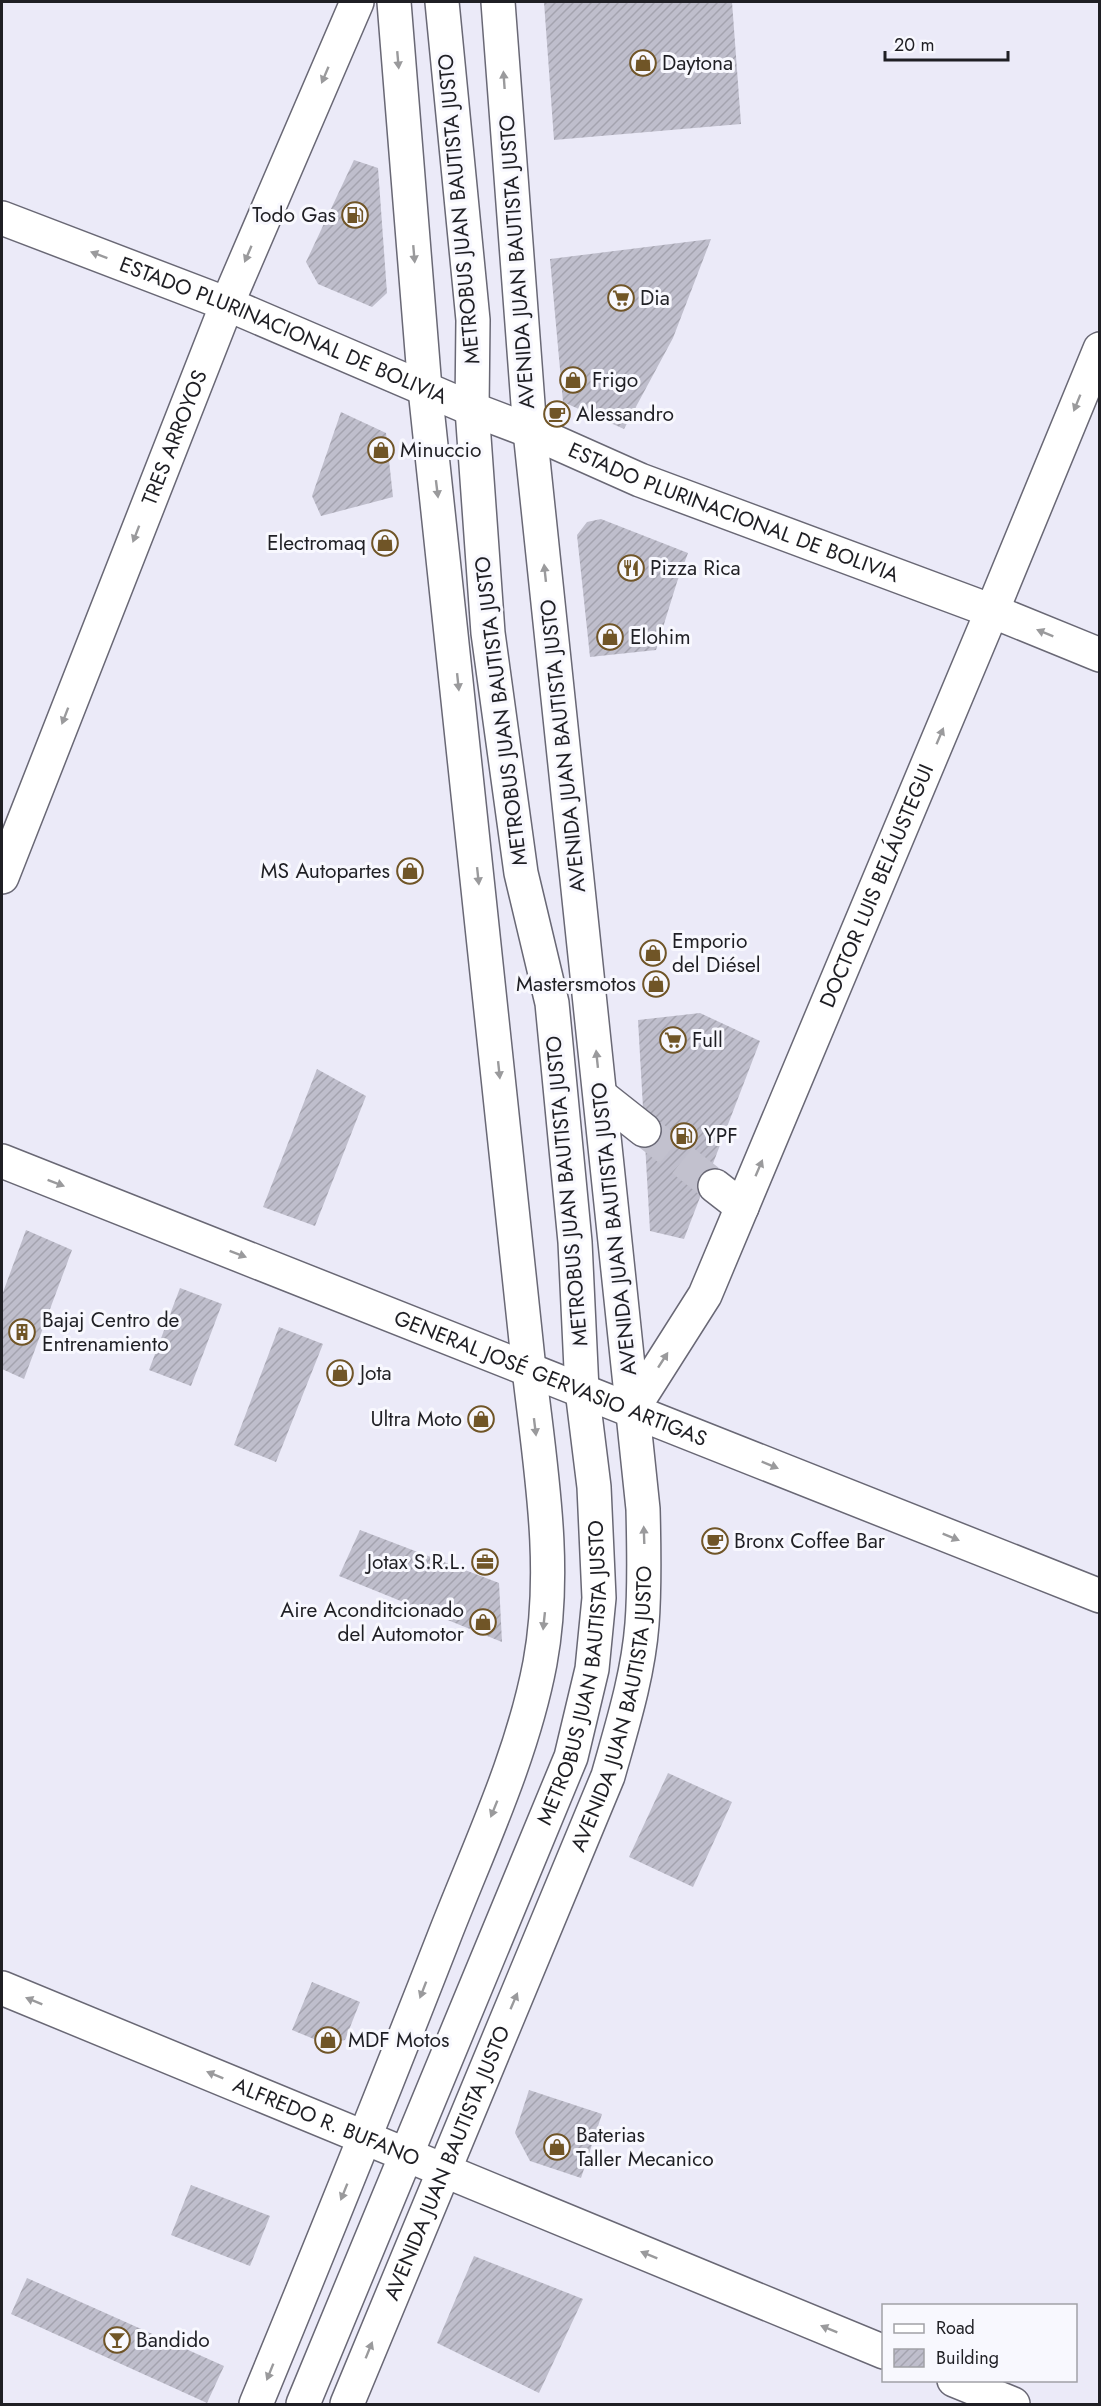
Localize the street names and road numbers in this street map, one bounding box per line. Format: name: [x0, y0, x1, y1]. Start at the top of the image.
street label: METROBUS JUAN BAUTISTA JUSTO: [430, 52, 488, 366]
street label: AVENIDA JUAN BAUTISTA JUSTO: [492, 114, 542, 410]
street label: ESTADO PLURINACIONAL DE BOLIVIA: [115, 249, 452, 412]
street label: TRES ARROYOS: [134, 366, 215, 510]
street label: ESTADO PLURINACIONAL DE BOLIVIA: [563, 435, 903, 590]
street label: METROBUS JUAN BAUTISTA JUSTO: [467, 555, 535, 867]
street label: AVENIDA JUAN BAUTISTA JUSTO: [533, 598, 593, 894]
street label: DOCTOR LUIS BELÁUSTEGUI: [812, 759, 941, 1012]
street label: METROBUS JUAN BAUTISTA JUSTO: [538, 1034, 596, 1348]
street label: AVENIDA JUAN BAUTISTA JUSTO: [584, 1081, 644, 1377]
street label: GENERAL JOSÉ GERVASIO ARTIGAS: [389, 1303, 712, 1454]
street label: METROBUS JUAN BAUTISTA JUSTO: [529, 1520, 614, 1829]
street label: AVENIDA JUAN BAUTISTA JUSTO: [563, 1566, 659, 1856]
street label: AVENIDA JUAN BAUTISTA JUSTO: [377, 2021, 518, 2305]
street label: ALFREDO R. BUFANO: [229, 2070, 424, 2174]

